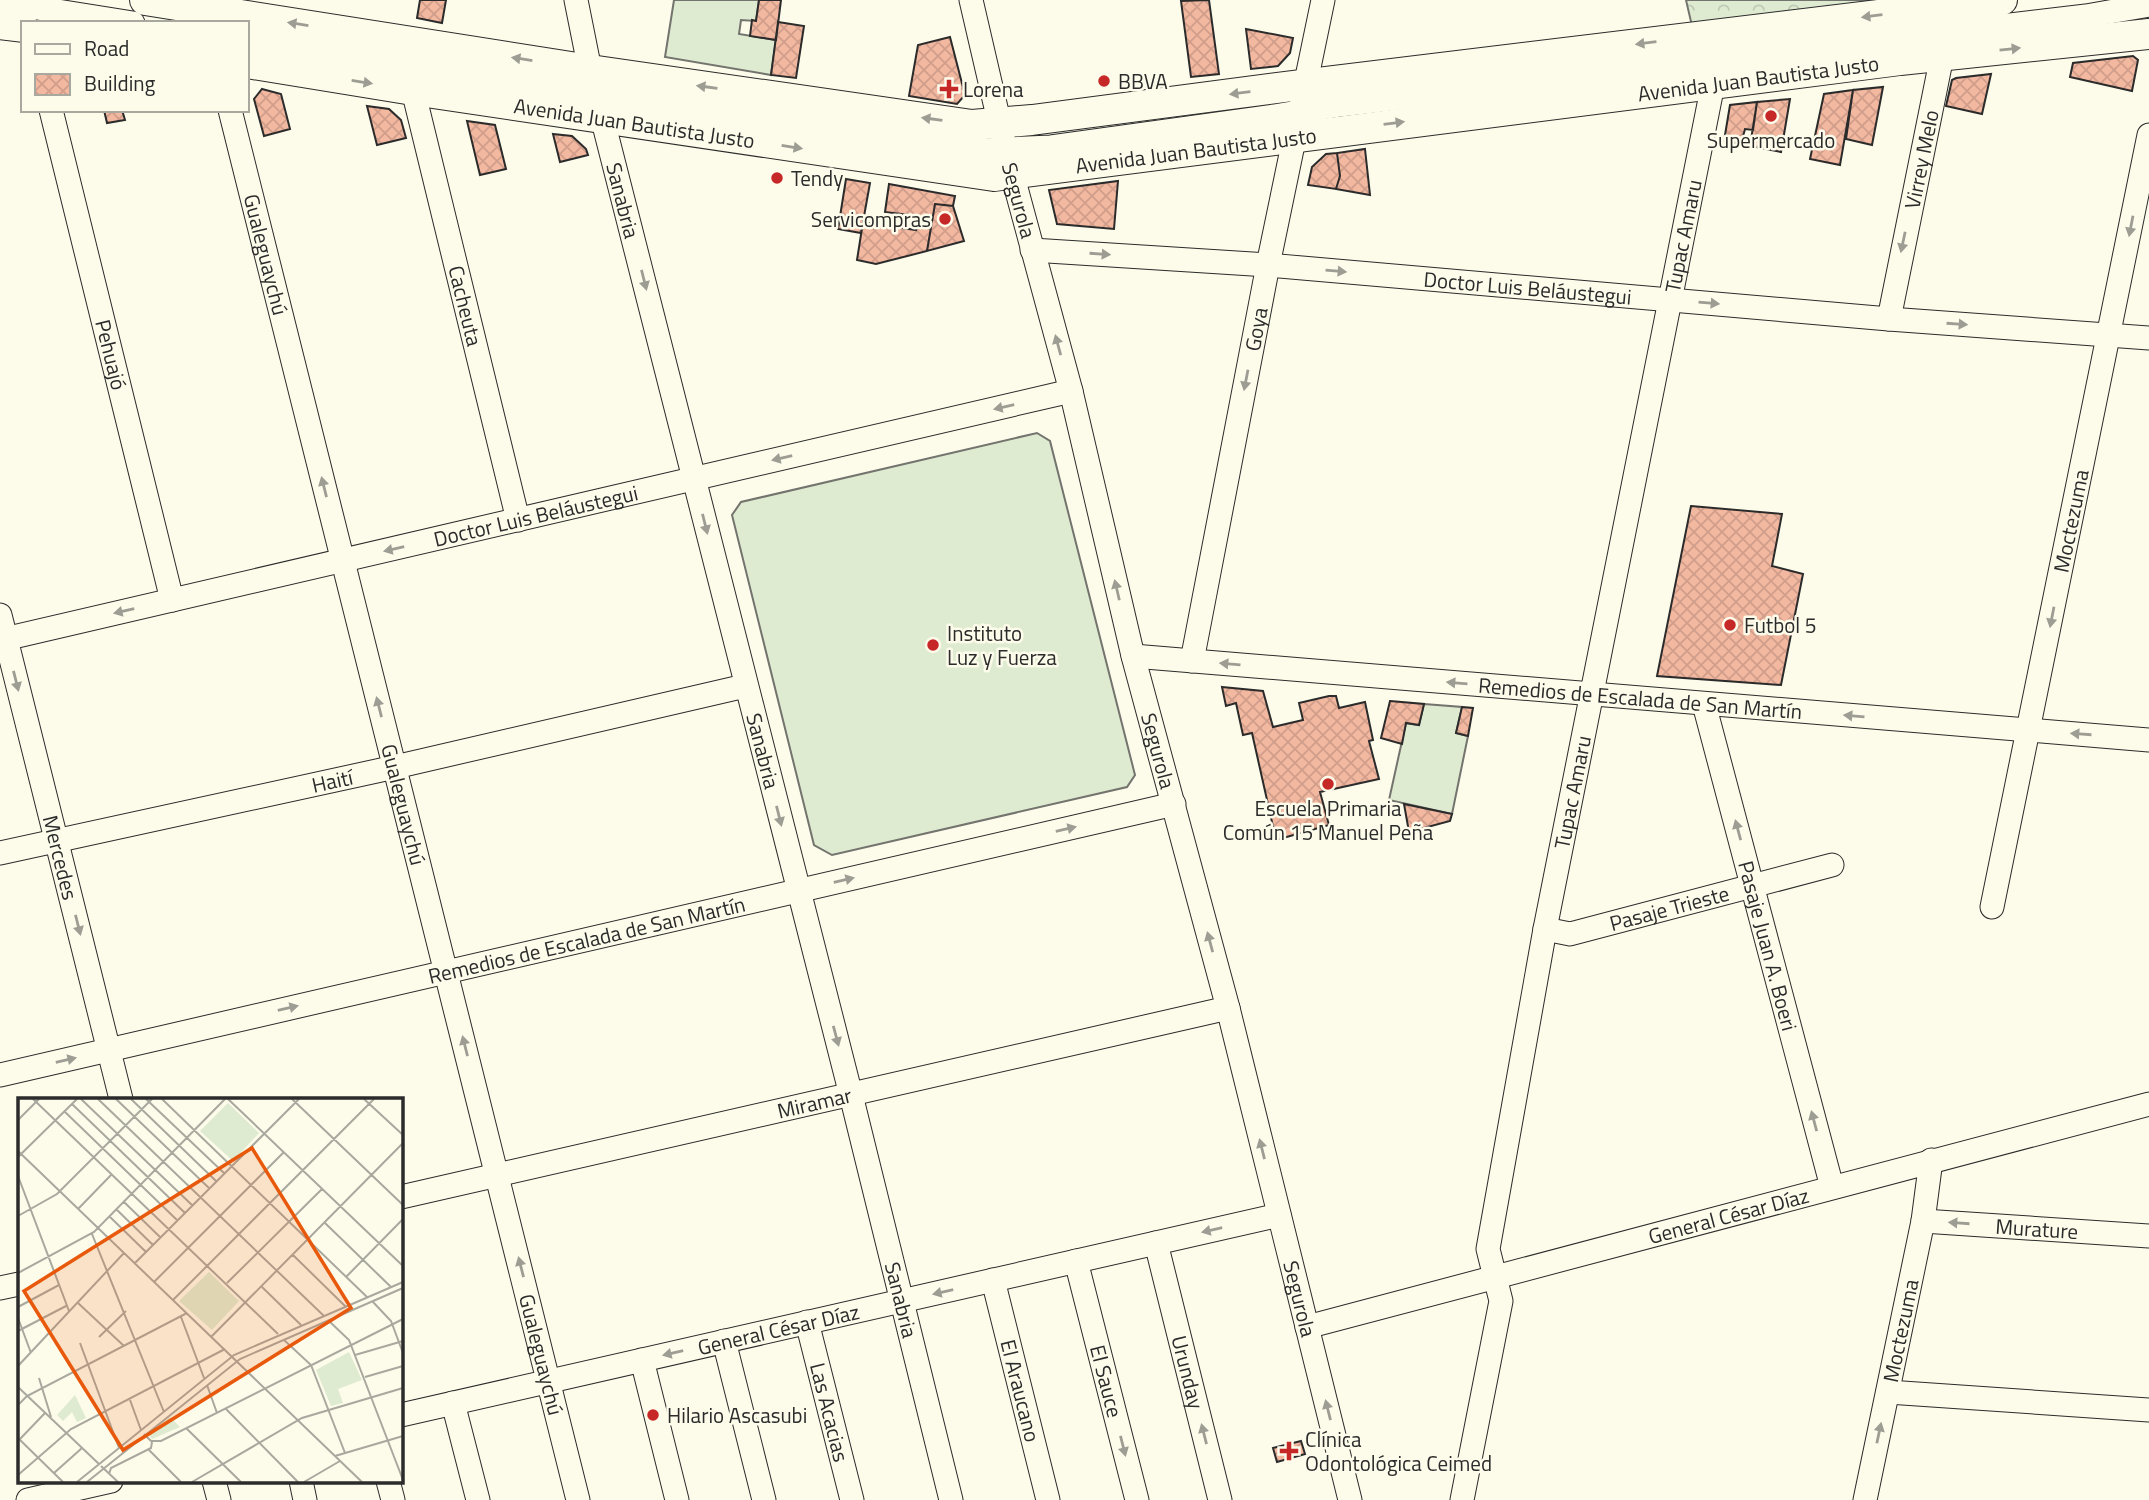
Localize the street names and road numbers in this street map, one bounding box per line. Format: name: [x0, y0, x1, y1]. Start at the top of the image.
street label: Avenida Juan Bautista Justo: [1636, 47, 1881, 109]
street label: Avenida Juan Bautista Justo: [512, 89, 757, 156]
street label: Virrey Melo: [1896, 107, 1947, 212]
street label: Avenida Juan Bautista Justo: [1073, 119, 1318, 181]
street label: Sanabria: [598, 159, 648, 242]
street label: Segurola: [994, 159, 1045, 242]
street label: Tupac Amaru: [1656, 177, 1710, 295]
street label: Gualeguaychú: [236, 190, 297, 319]
street label: Cacheuta: [440, 262, 491, 350]
street label: Doctor Luis Beláustegui: [1422, 263, 1633, 313]
street label: Goya: [1236, 304, 1276, 354]
street label: Pehuajó: [87, 316, 136, 393]
street label: Moctezuma: [2044, 466, 2097, 575]
street label: Doctor Luis Beláustegui: [430, 476, 641, 555]
street label: Remedios de Escalada de San Martín: [1477, 669, 1803, 727]
street label: Segurola: [1133, 709, 1184, 793]
street label: Sanabria: [738, 710, 789, 793]
street label: Tupac Amaru: [1545, 733, 1599, 852]
street label: Gualeguaychú: [373, 741, 434, 869]
street label: Haití: [309, 760, 357, 801]
street label: Mercedes: [35, 812, 87, 903]
street label: Pasaje Juan A. Boeri: [1730, 857, 1806, 1034]
street label: Pasaje Trieste: [1606, 877, 1732, 939]
street label: Remedios de Escalada de San Martín: [425, 887, 748, 992]
street label: Miramar: [774, 1079, 855, 1127]
street label: General César Díaz: [1645, 1179, 1812, 1252]
street label: Murature: [1994, 1210, 2079, 1247]
street label: Segurola: [1275, 1257, 1325, 1341]
street label: Sanabria: [877, 1258, 926, 1342]
street label: Moctezuma: [1874, 1276, 1927, 1385]
street label: Gualeguaychú: [511, 1291, 572, 1419]
street label: General César Díaz: [694, 1295, 862, 1363]
street label: Urunday: [1164, 1332, 1213, 1412]
street label: El Araucano: [992, 1336, 1049, 1445]
street label: El Sauce: [1082, 1341, 1131, 1421]
street label: Las Acacias: [802, 1359, 858, 1465]

